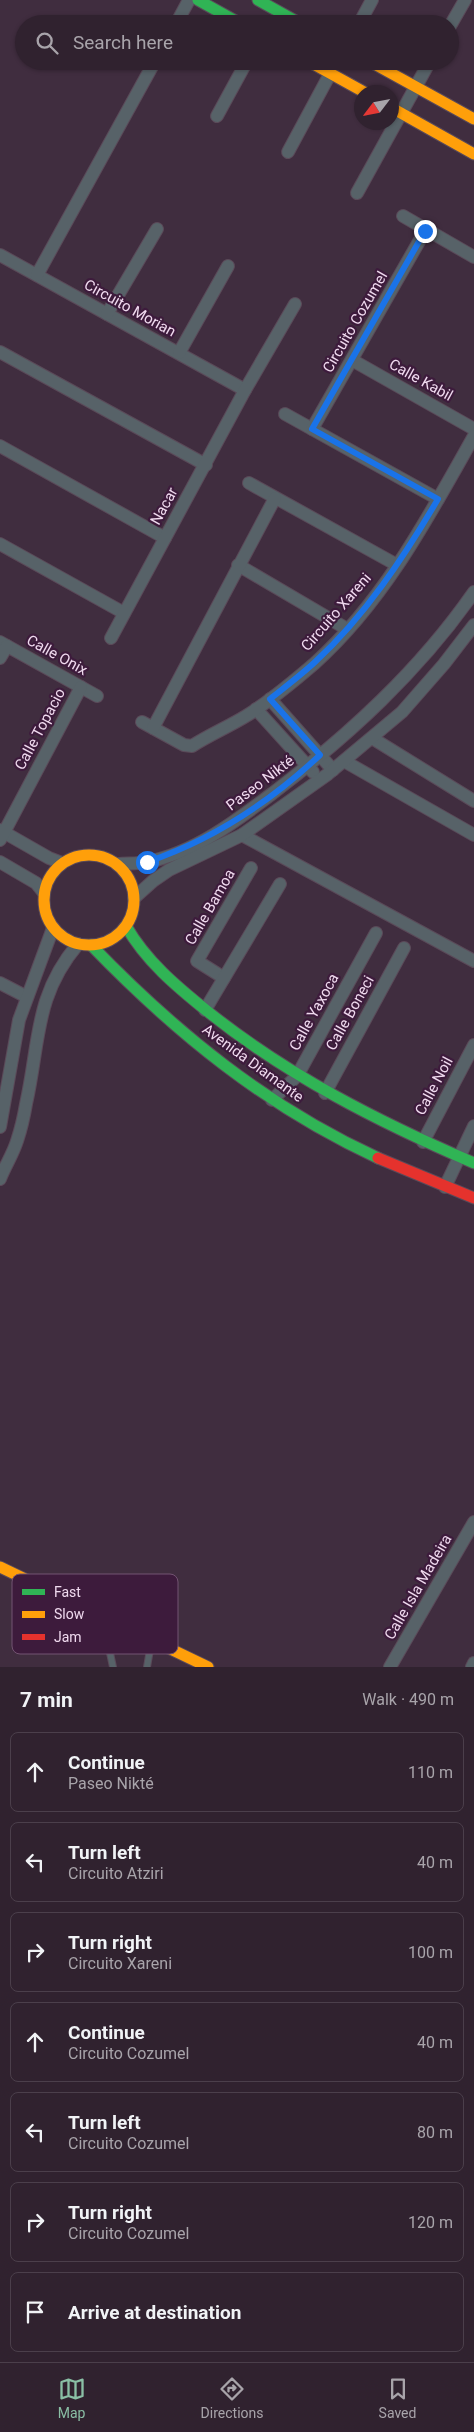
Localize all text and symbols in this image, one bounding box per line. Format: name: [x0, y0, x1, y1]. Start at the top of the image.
search box: [15, 15, 459, 70]
icon: search: [33, 29, 61, 57]
text: Search here: [73, 31, 173, 54]
north arrow: [354, 85, 399, 130]
route end: [414, 220, 437, 243]
street label: Circuito Cozumel: [319, 268, 391, 376]
street label: Circuito Morian: [81, 275, 179, 341]
street label: Calle Kabil: [386, 355, 456, 405]
street label: Nacar: [146, 484, 182, 528]
street label: Circuito Xareni: [297, 569, 375, 655]
street label: Calle Onix: [24, 631, 91, 679]
street label: Calle Topacio: [11, 685, 69, 773]
street label: Paseo Nikté: [223, 752, 298, 814]
route start: [136, 851, 159, 874]
street label: Calle Bamoa: [181, 866, 239, 948]
street label: Calle Yaxoca: [285, 970, 343, 1054]
street label: Calle Boneci: [322, 973, 378, 1053]
street label: Avenida Diamante: [199, 1020, 307, 1106]
street label: Calle Noil: [411, 1054, 457, 1118]
street label: Calle Isla Madeira: [381, 1531, 455, 1643]
legend: [12, 1574, 178, 1654]
text: Fast: [54, 1584, 81, 1600]
text: Slow: [54, 1606, 85, 1622]
text: Jam: [54, 1629, 82, 1645]
text: 7 min: [20, 1688, 73, 1712]
text: Walk · 490 m: [362, 1690, 454, 1709]
text: Continue: [68, 1751, 145, 1774]
icon: ahead: [21, 1758, 49, 1786]
text: 110 m: [408, 1763, 453, 1782]
text: Paseo Nikté: [68, 1774, 154, 1793]
text: Turn left: [68, 1841, 141, 1864]
icon: left: [21, 1848, 49, 1876]
text: 40 m: [417, 1853, 453, 1872]
text: Circuito Atziri: [68, 1864, 164, 1883]
text: Turn right: [68, 1931, 152, 1954]
icon: right: [21, 1938, 49, 1966]
text: 100 m: [408, 1943, 453, 1962]
text: Circuito Xareni: [68, 1954, 172, 1973]
text: Continue: [68, 2021, 145, 2044]
icon: ahead: [21, 2028, 49, 2056]
text: 40 m: [417, 2033, 453, 2052]
text: Circuito Cozumel: [68, 2044, 189, 2063]
text: Turn left: [68, 2111, 141, 2134]
icon: left: [21, 2118, 49, 2146]
text: 80 m: [417, 2123, 453, 2142]
text: Circuito Cozumel: [68, 2134, 189, 2153]
text: Turn right: [68, 2201, 152, 2224]
icon: right: [21, 2208, 49, 2236]
text: 120 m: [408, 2213, 453, 2232]
text: Circuito Cozumel: [68, 2224, 189, 2243]
icon: arrive: [21, 2298, 49, 2326]
text: Arrive at destination: [68, 2301, 241, 2324]
tab: Map: [58, 2375, 86, 2421]
tab: Directions: [201, 2375, 264, 2421]
tab: Saved: [379, 2375, 416, 2421]

